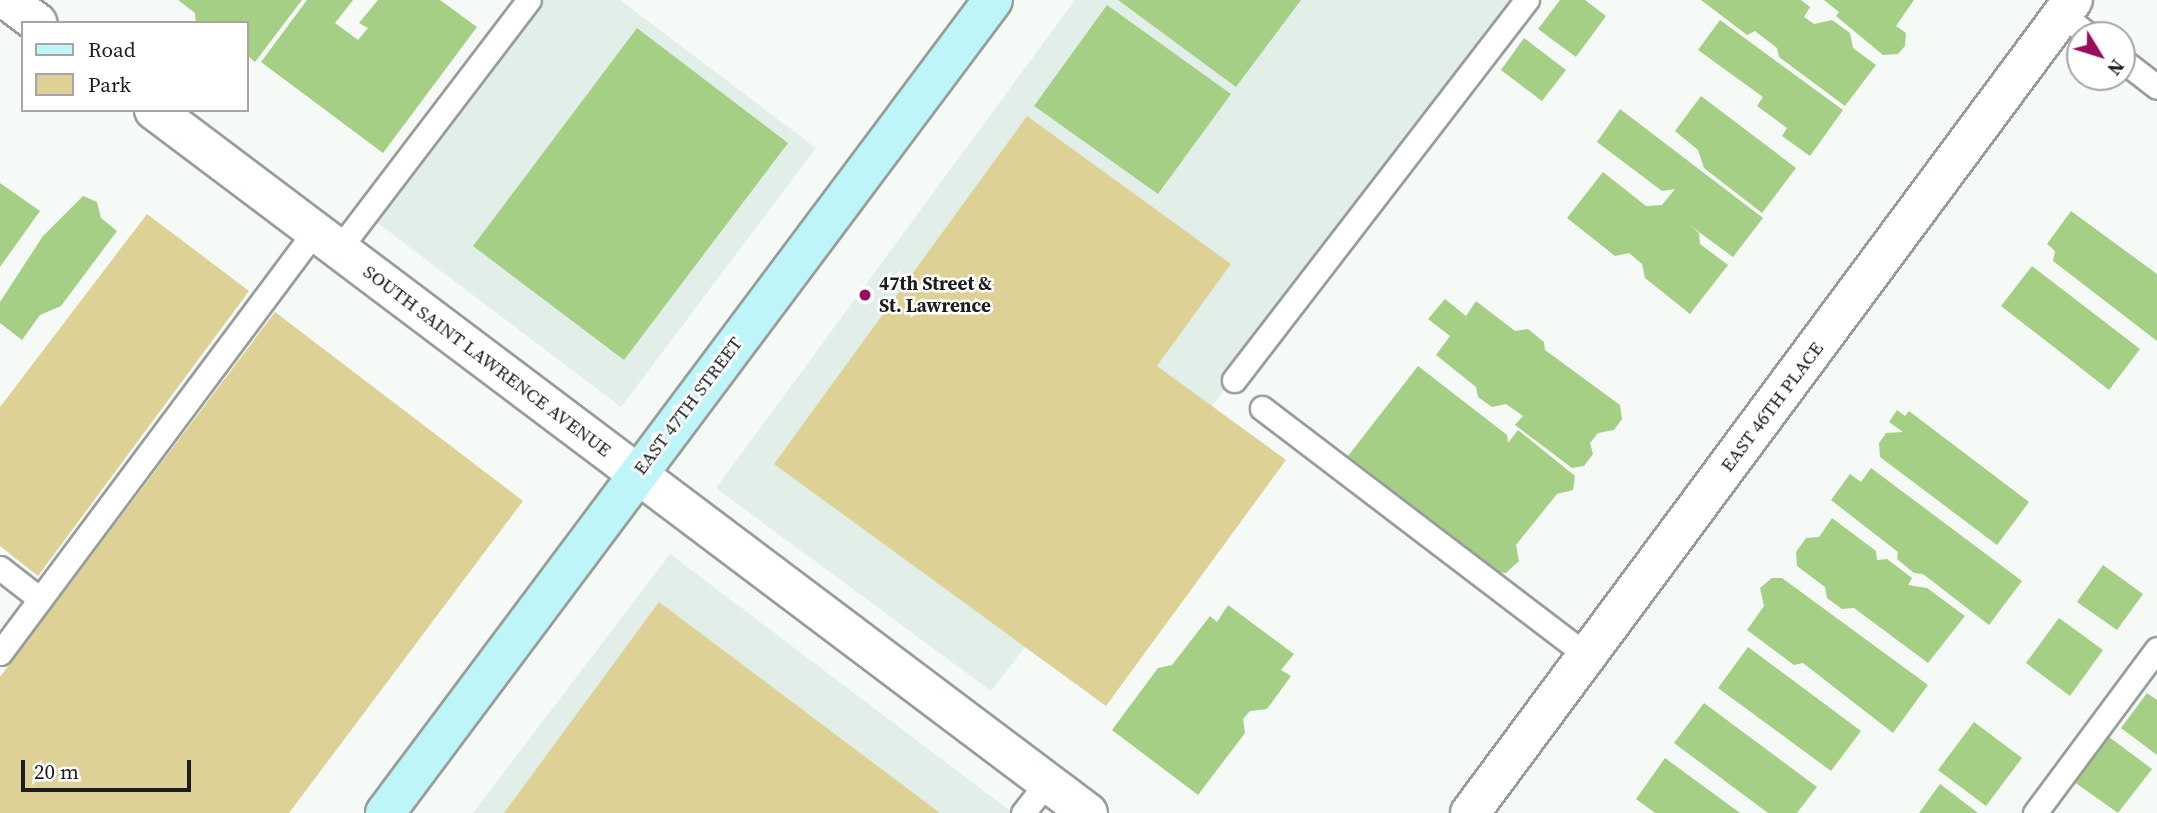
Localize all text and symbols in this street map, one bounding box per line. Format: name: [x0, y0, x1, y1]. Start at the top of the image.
legend: [21, 21, 248, 112]
north arrow: [2066, 21, 2136, 91]
text: Road: [88, 35, 136, 64]
text: N: [2101, 54, 2130, 81]
text: Park: [88, 70, 131, 99]
street label: SOUTH SAINT LAWRENCE AVENUE: [358, 260, 616, 462]
place label: 47th Street & St. Lawrence: [879, 273, 992, 317]
marker: 47th Street & St. Lawrence: [857, 287, 873, 303]
street label: EAST 47TH STREET: [629, 332, 747, 480]
street label: EAST 46TH PLACE: [1716, 337, 1828, 477]
scale bar: [24, 746, 194, 790]
text: 20 m: [34, 757, 79, 786]

